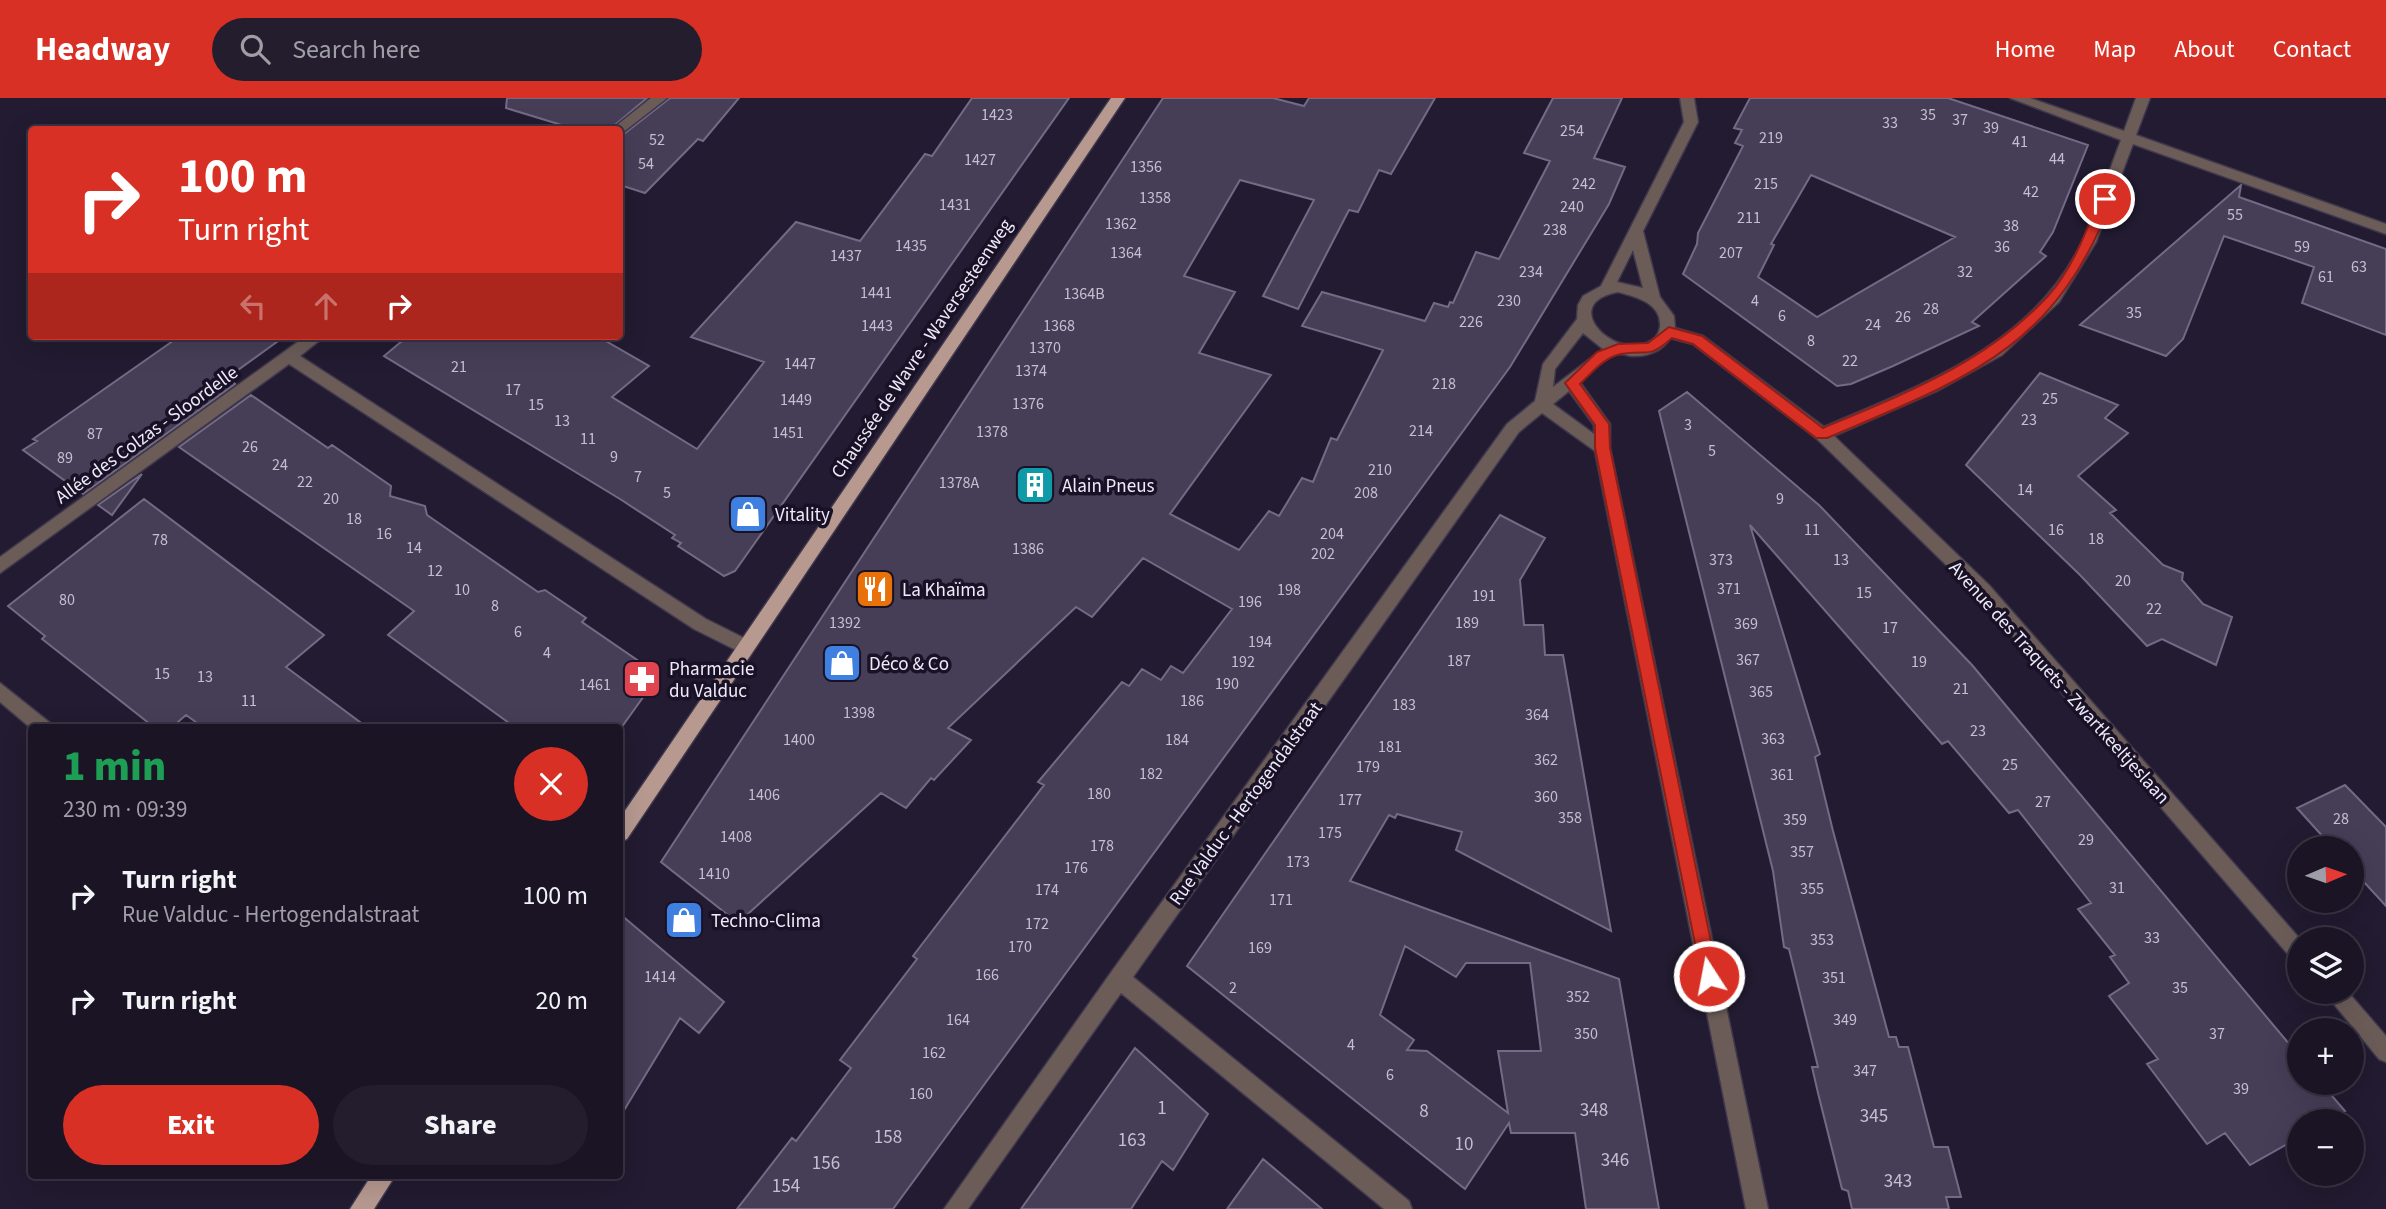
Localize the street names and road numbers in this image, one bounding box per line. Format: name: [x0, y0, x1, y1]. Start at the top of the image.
street label: Chaussée de Wavre - Waversesteenweg: [825, 213, 1020, 484]
street label: Allée des Colzas - Sloordelle: [50, 360, 244, 511]
street label: Avenue des Traquets - Zwartkeeltjeslaan: [1942, 556, 2176, 810]
street label: Rue Valduc - Hertogendalstraat: [1163, 696, 1330, 911]

